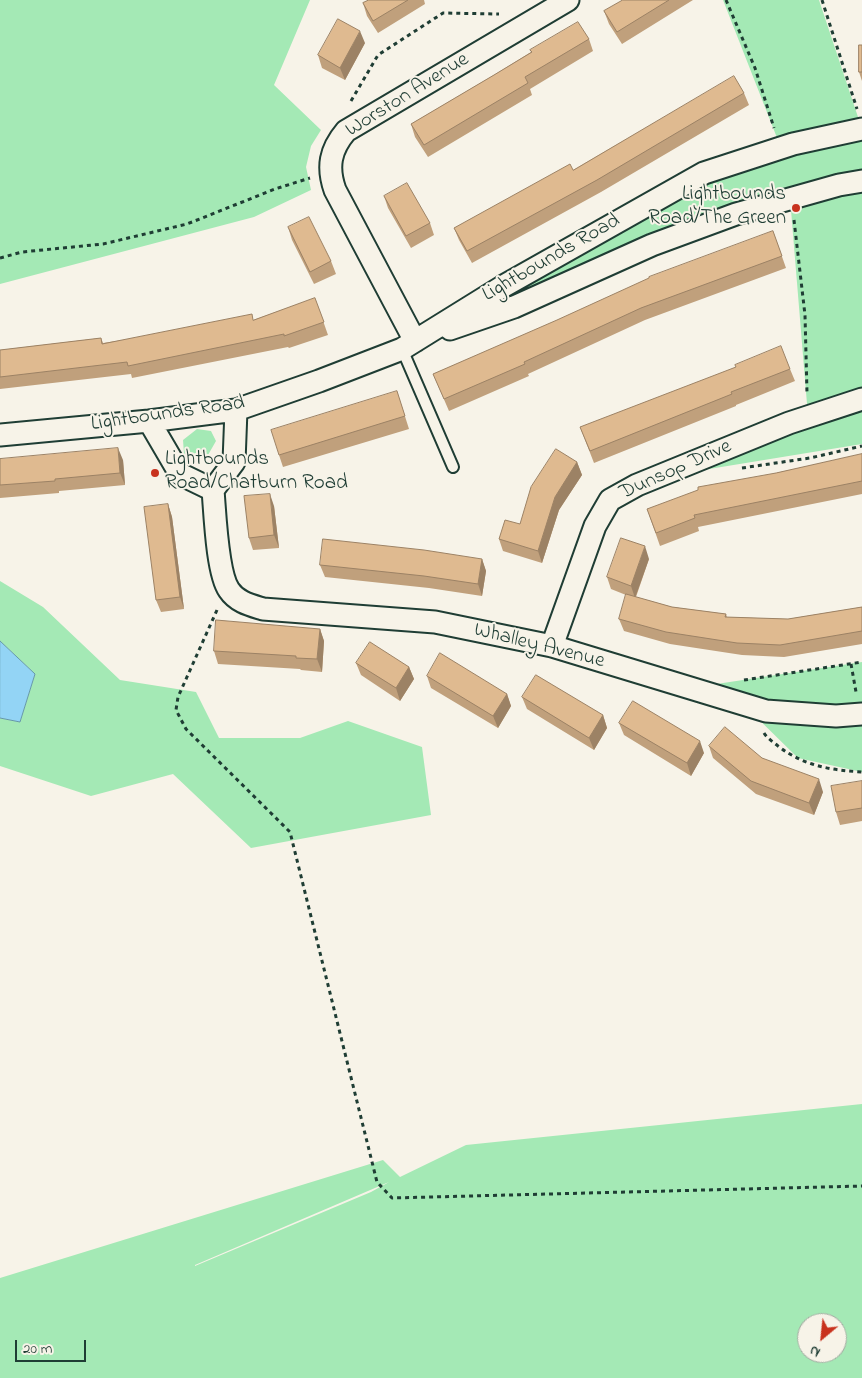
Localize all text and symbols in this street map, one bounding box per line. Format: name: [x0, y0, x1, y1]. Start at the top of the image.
street label: Worston Avenue: [342, 48, 474, 144]
place label: Lightbounds Road/The Green: [648, 183, 786, 233]
marker: Lightbounds Road/The Green: [790, 202, 802, 214]
street label: Lightbounds Road: [479, 209, 625, 309]
street label: Lightbounds Road: [90, 392, 246, 438]
street label: Dunsop Drive: [616, 435, 736, 507]
place label: Lightbounds Road/Chatburn Road: [165, 448, 348, 498]
marker: Lightbounds Road/Chatburn Road: [149, 467, 161, 479]
street label: Whalley Avenue: [471, 619, 607, 675]
north arrow: [797, 1313, 847, 1363]
scale bar: [18, 1330, 89, 1362]
text: 20 m: [23, 1338, 52, 1360]
text: N: [806, 1339, 824, 1362]

